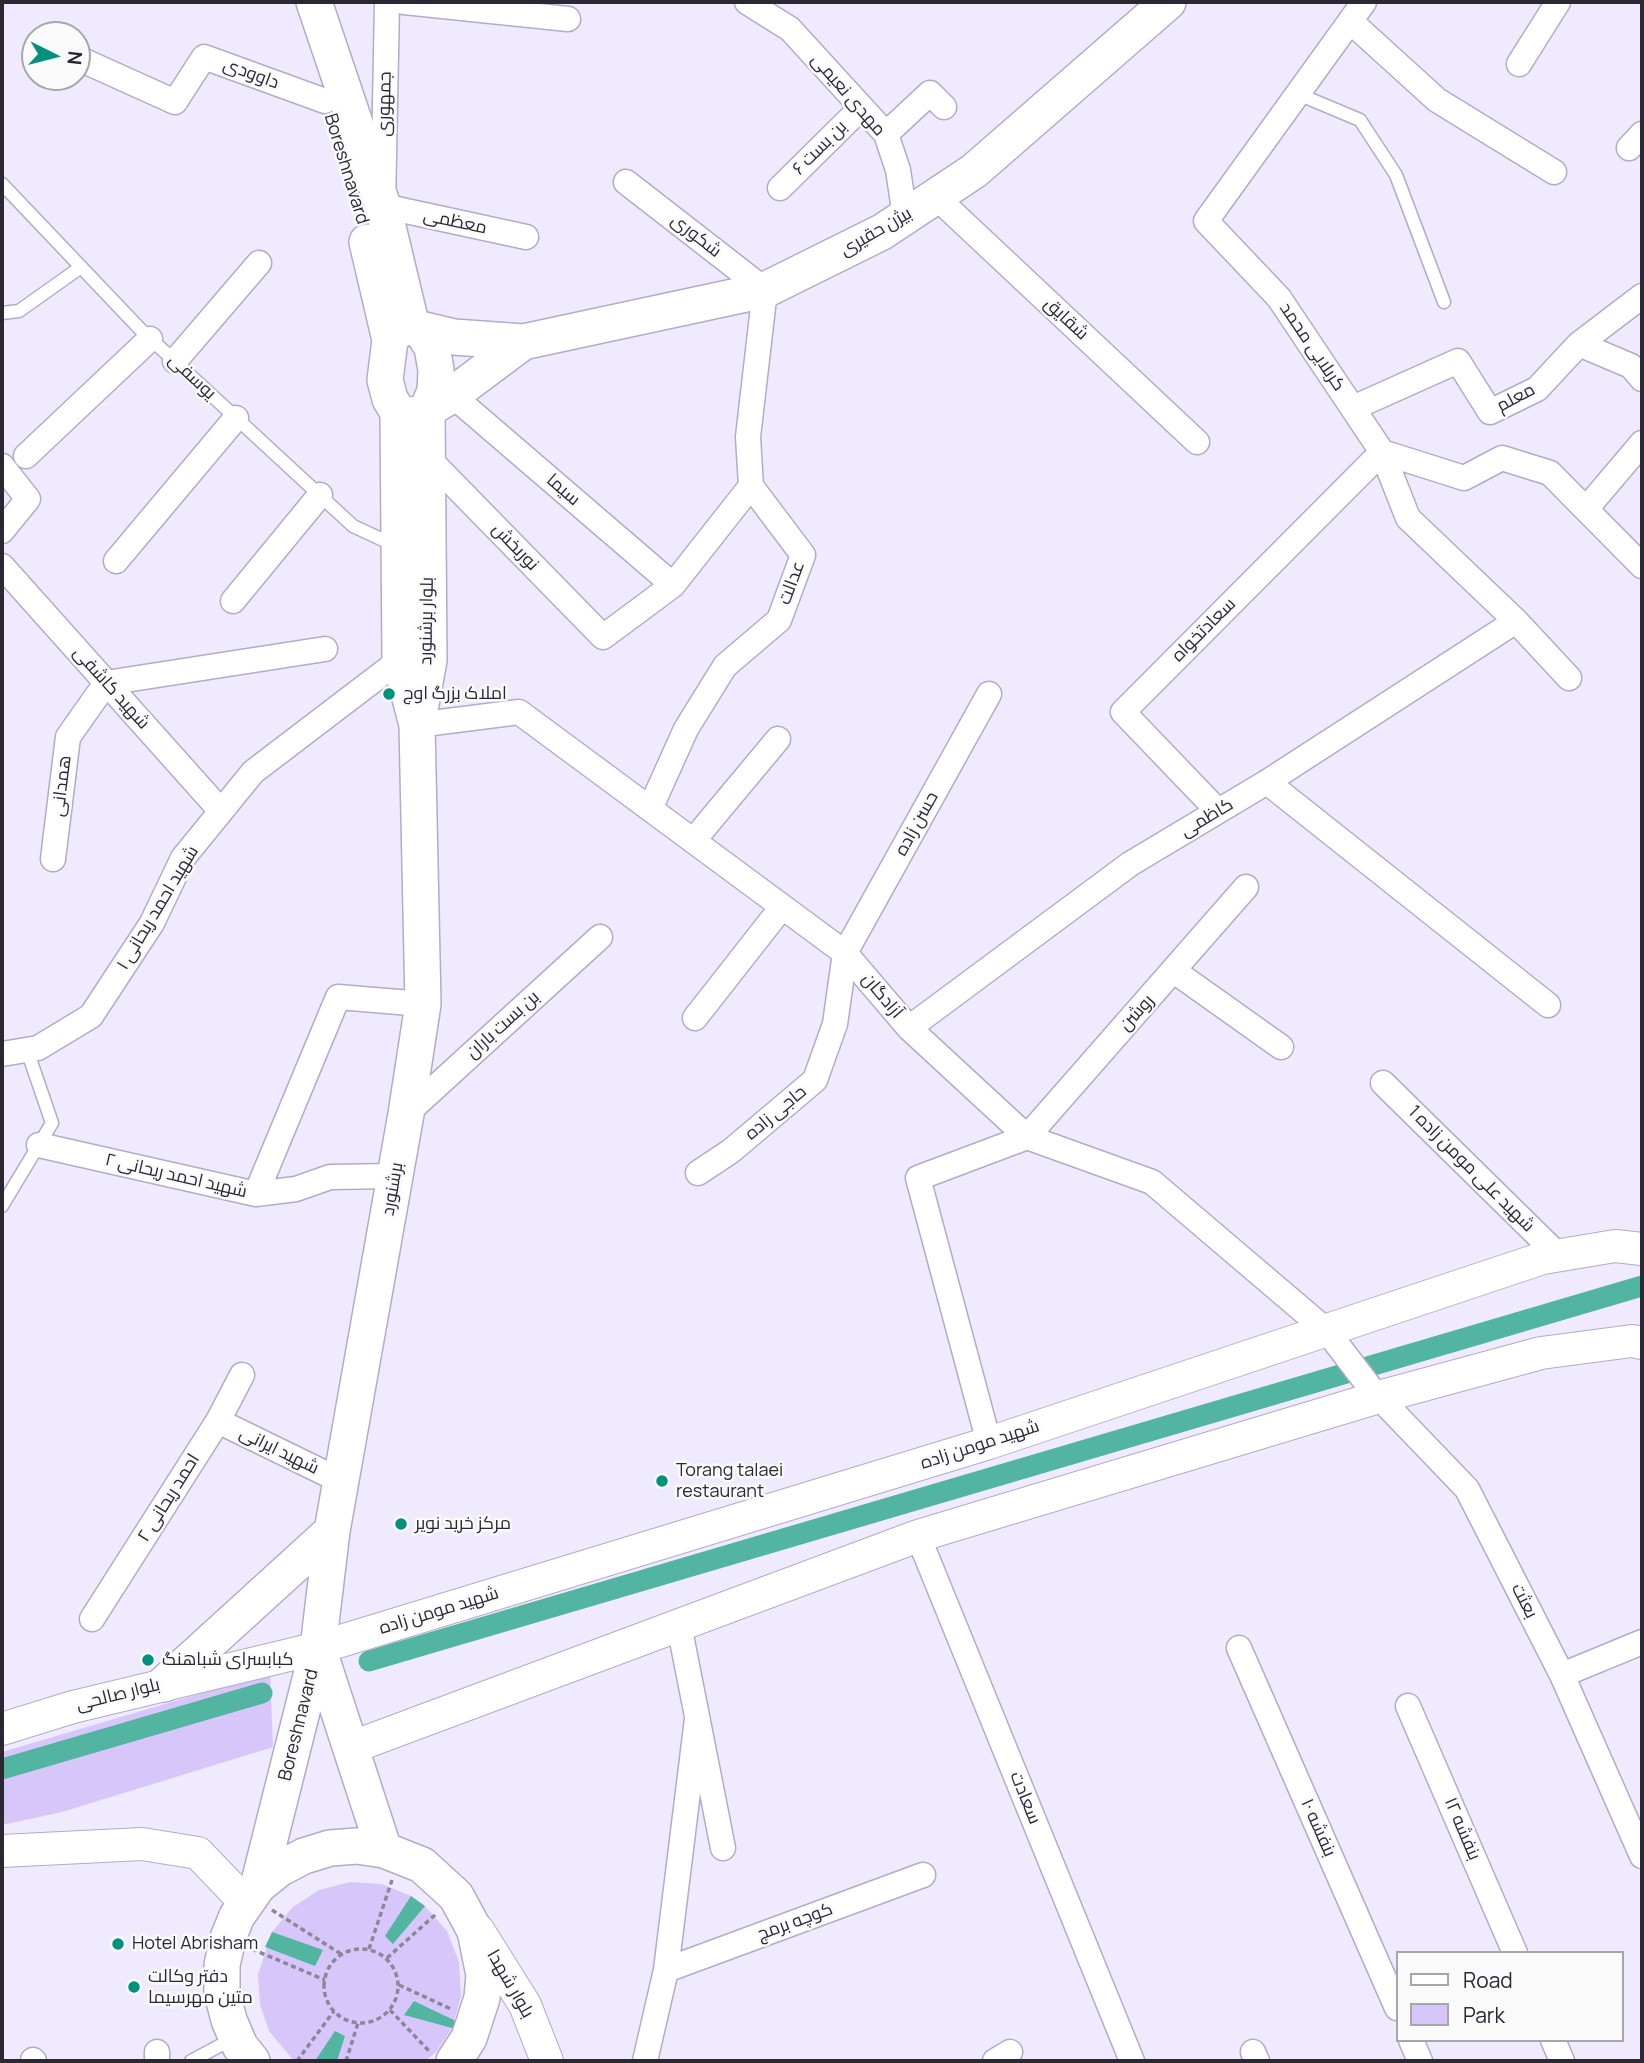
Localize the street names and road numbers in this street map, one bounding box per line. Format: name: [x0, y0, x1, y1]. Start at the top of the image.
street label: مهدی نعیمی: [806, 49, 890, 141]
street label: داوودی: [220, 54, 282, 94]
street label: جمهوری: [374, 71, 396, 137]
street label: Boreshnavard: [319, 111, 373, 227]
street label: بن بست ۶: [788, 116, 852, 180]
street label: بیژن حقیری: [836, 203, 916, 261]
street label: معظمی: [421, 205, 489, 239]
street label: شکوری: [667, 210, 725, 262]
street label: شقایق: [1039, 293, 1093, 345]
street label: کربلایی محمد: [1275, 299, 1349, 395]
street label: یوسفی: [164, 349, 220, 405]
street label: معلم: [1493, 379, 1539, 417]
street label: سیما: [542, 470, 584, 510]
street label: نوربخش: [487, 519, 543, 575]
street label: عدالت: [774, 558, 810, 608]
street label: بلوار برشنورد: [415, 577, 439, 665]
street label: سعادتخواه: [1167, 593, 1241, 667]
street label: شهید کاشفی: [68, 642, 154, 734]
street label: همدانی: [48, 754, 76, 818]
street label: حسن زاده: [891, 788, 943, 860]
street label: کاظمی: [1177, 794, 1237, 842]
street label: شهید احمد ریحانی ۱: [112, 842, 204, 974]
street label: آزادگان: [857, 969, 907, 1023]
street label: بن بست باران: [462, 986, 544, 1064]
street label: روشن: [1115, 990, 1159, 1036]
street label: حاجی زاده: [741, 1081, 811, 1145]
street label: شهید علی مومن زاده 1: [1403, 1101, 1539, 1237]
street label: شهید احمد ریحانی ۲: [103, 1149, 249, 1203]
street label: برشنورد: [378, 1160, 408, 1218]
street label: شهید مومن زاده: [918, 1416, 1042, 1474]
street label: شهید ایرانی: [236, 1422, 322, 1480]
street label: احمد ریحانی ۲: [133, 1450, 205, 1546]
street label: بعثت: [1506, 1580, 1542, 1622]
street label: شهید مومن زاده: [377, 1583, 501, 1639]
street label: Boreshnavard: [275, 1667, 323, 1783]
street label: بلوار صالحی: [74, 1674, 162, 1716]
street label: سعادت: [1005, 1769, 1045, 1827]
street label: بنفشه ۱۲: [1439, 1794, 1485, 1864]
street label: بنفشه ۱۰: [1296, 1796, 1340, 1860]
street label: کوچه برمچ: [754, 1898, 836, 1946]
street label: بلوار شهدا: [482, 1946, 538, 2022]

